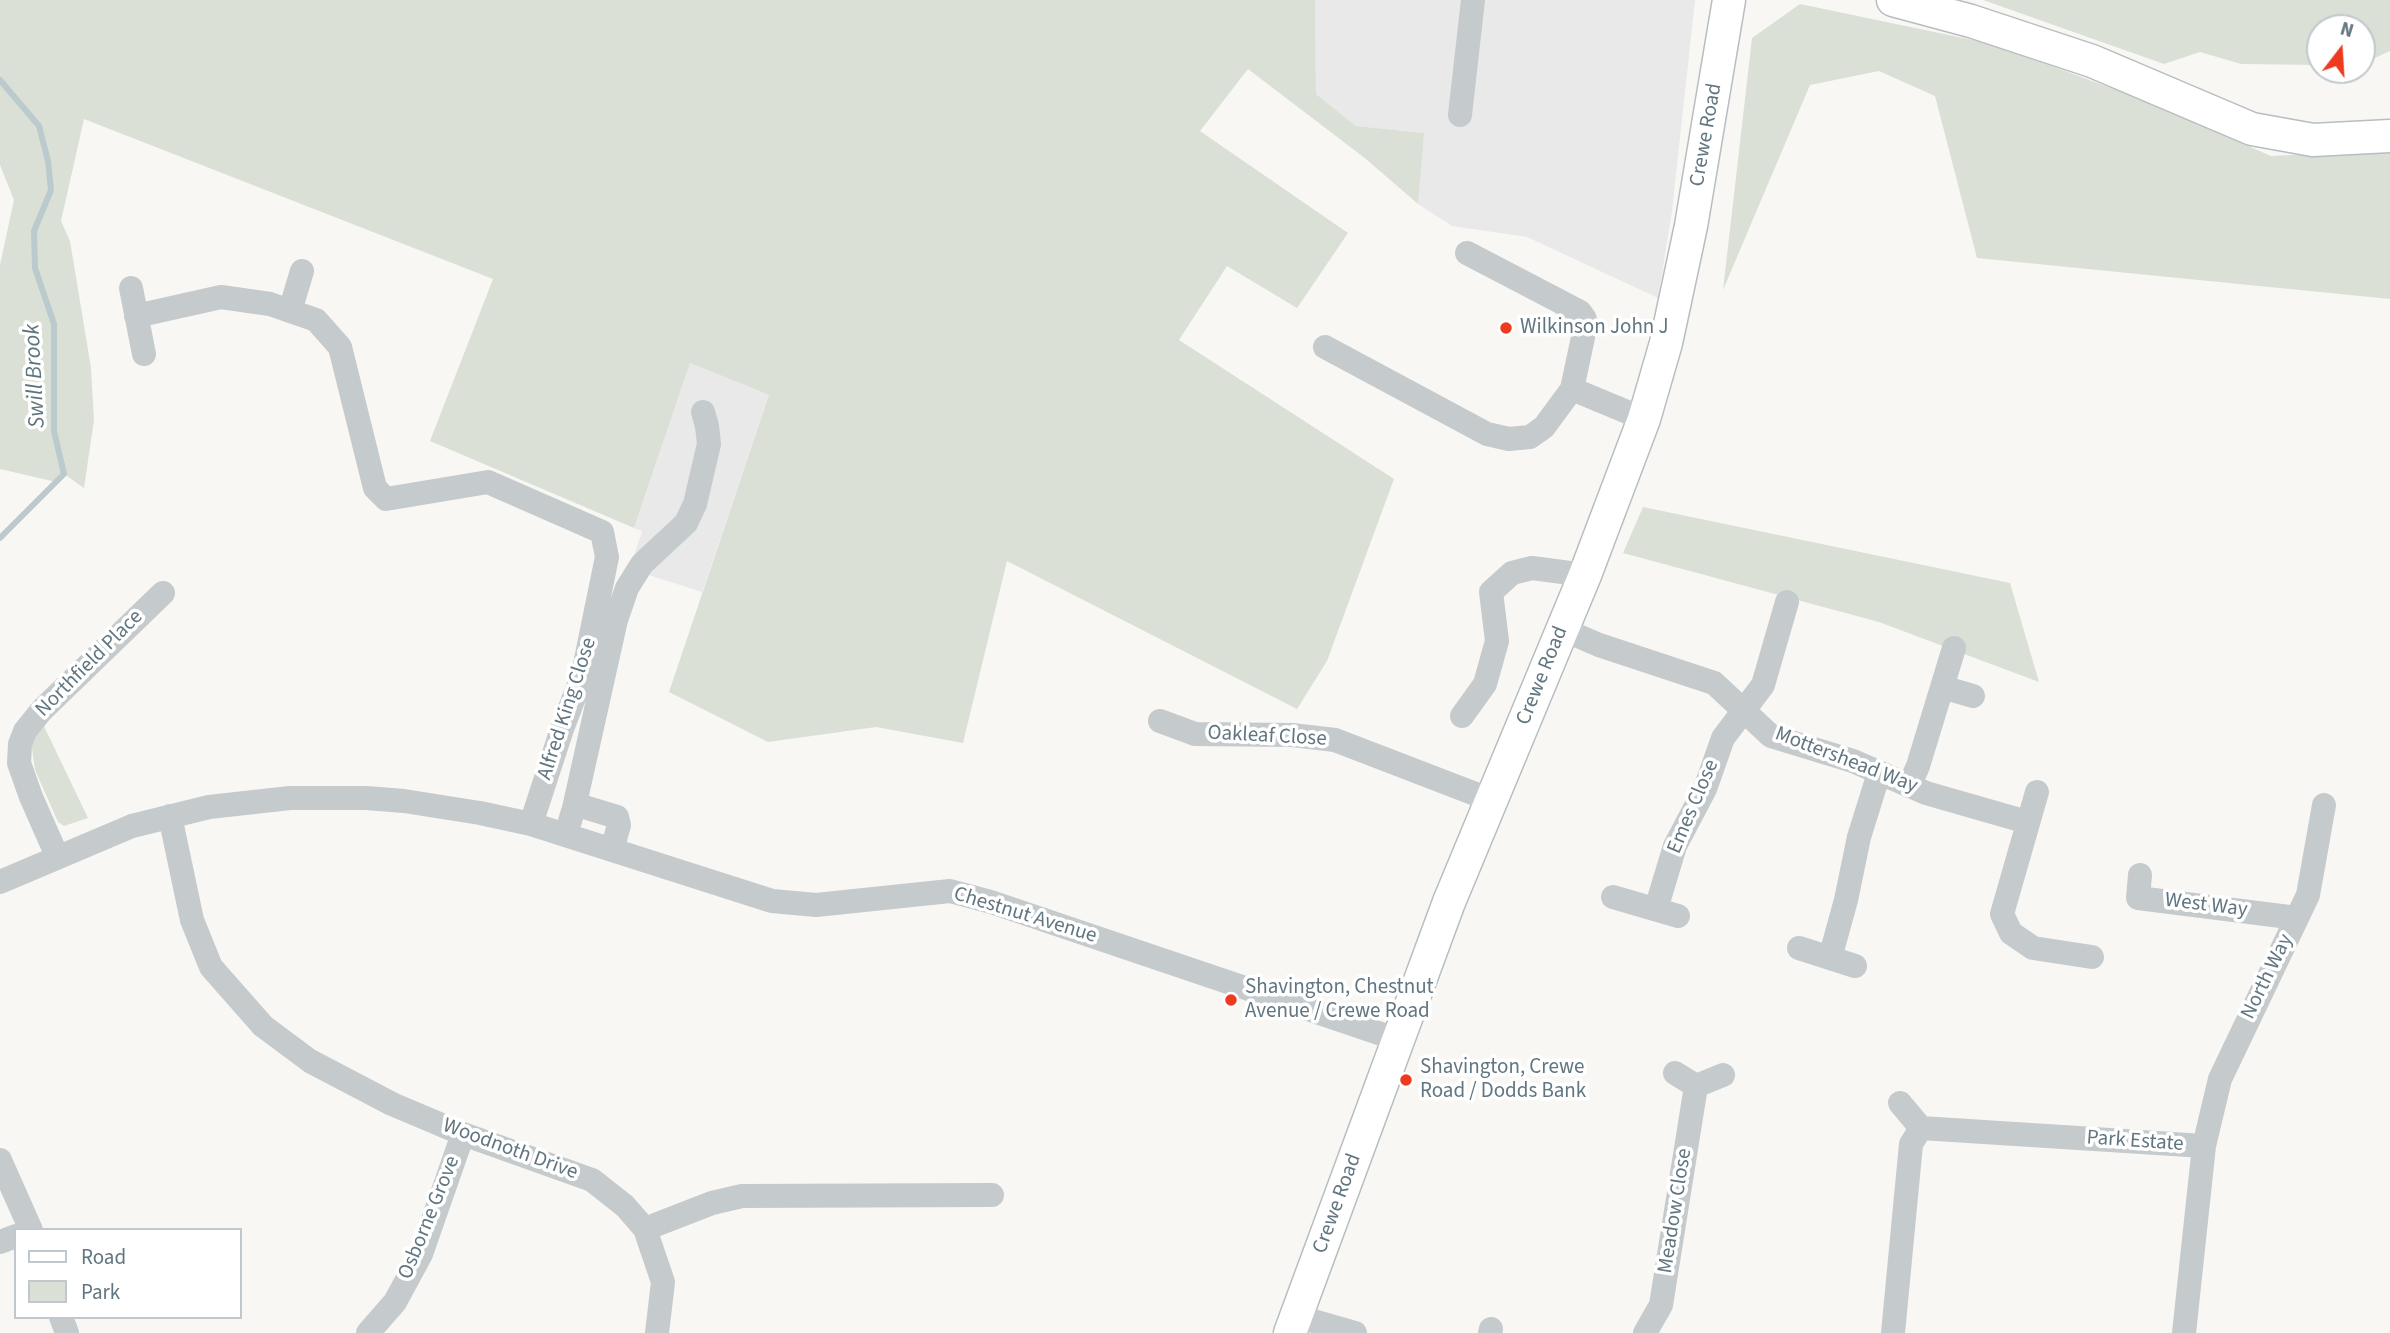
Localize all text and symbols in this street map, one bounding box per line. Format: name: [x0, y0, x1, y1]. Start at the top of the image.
north arrow: [2306, 14, 2376, 84]
text: N: [2337, 16, 2357, 45]
street label: Crewe Road: [1686, 81, 1728, 189]
place label: Wilkinson John J: [1520, 315, 1669, 341]
marker: Wilkinson John J: [1498, 320, 1514, 336]
water label: Swill Brook: [19, 323, 53, 429]
street label: Northfield Place: [31, 605, 149, 723]
street label: Crewe Road: [1512, 623, 1574, 729]
street label: Alfred King Close: [533, 635, 603, 783]
street label: Oakleaf Close: [1207, 721, 1327, 753]
street label: Mottershead Way: [1771, 722, 1921, 800]
street label: Emes Close: [1663, 756, 1725, 858]
street label: Chestnut Avenue: [950, 882, 1100, 950]
street label: West Way: [2163, 888, 2249, 924]
street label: North Way: [2237, 930, 2299, 1024]
place label: Shavington, Chestnut Avenue / Crewe Road: [1245, 975, 1434, 1025]
marker: Shavington, Chestnut Avenue / Crewe Road: [1223, 992, 1239, 1008]
place label: Shavington, Crewe Road / Dodds Bank: [1420, 1055, 1586, 1105]
marker: Shavington, Crewe Road / Dodds Bank: [1398, 1072, 1414, 1088]
street label: Woodnoth Drive: [439, 1114, 581, 1186]
street label: Park Estate: [2086, 1126, 2184, 1158]
street label: Meadow Close: [1654, 1147, 1698, 1275]
street label: Crewe Road: [1308, 1151, 1368, 1257]
street label: Osborne Grove: [394, 1153, 466, 1283]
legend: [14, 1228, 242, 1319]
text: Road: [81, 1242, 126, 1272]
text: Park: [81, 1277, 120, 1307]

